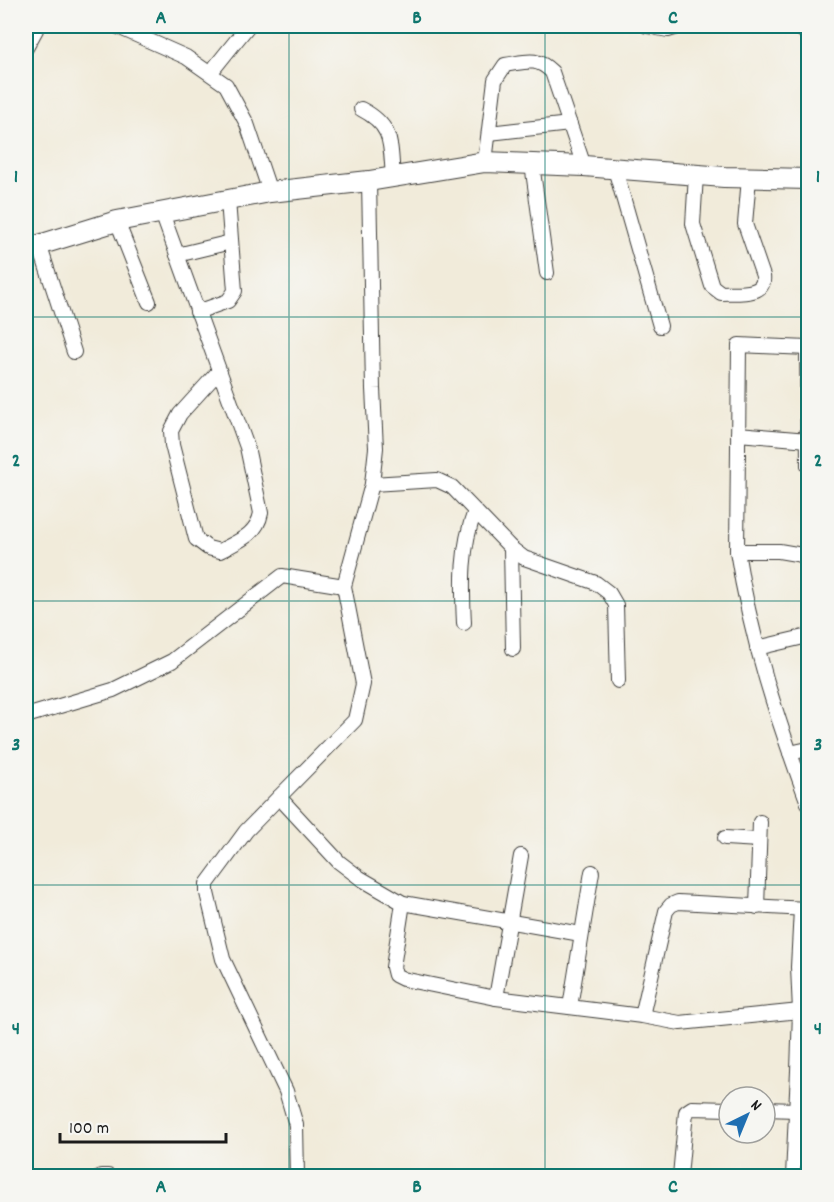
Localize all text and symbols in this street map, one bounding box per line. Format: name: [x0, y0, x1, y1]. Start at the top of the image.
text: A: [156, 5, 167, 33]
text: B: [412, 5, 422, 33]
text: C: [668, 5, 678, 33]
text: 1: [14, 164, 18, 192]
text: 1: [816, 164, 820, 192]
text: 2: [12, 448, 20, 476]
text: 2: [814, 448, 822, 476]
text: 3: [12, 732, 20, 760]
text: 3: [814, 732, 822, 760]
text: 4: [12, 1016, 20, 1044]
text: 4: [814, 1016, 822, 1044]
north arrow: [717, 1085, 777, 1145]
text: N: [745, 1095, 766, 1117]
scale bar: [60, 1106, 226, 1144]
text: 100 m: [69, 1117, 109, 1142]
text: A: [156, 1174, 167, 1202]
text: B: [412, 1174, 422, 1202]
text: C: [668, 1174, 678, 1202]

